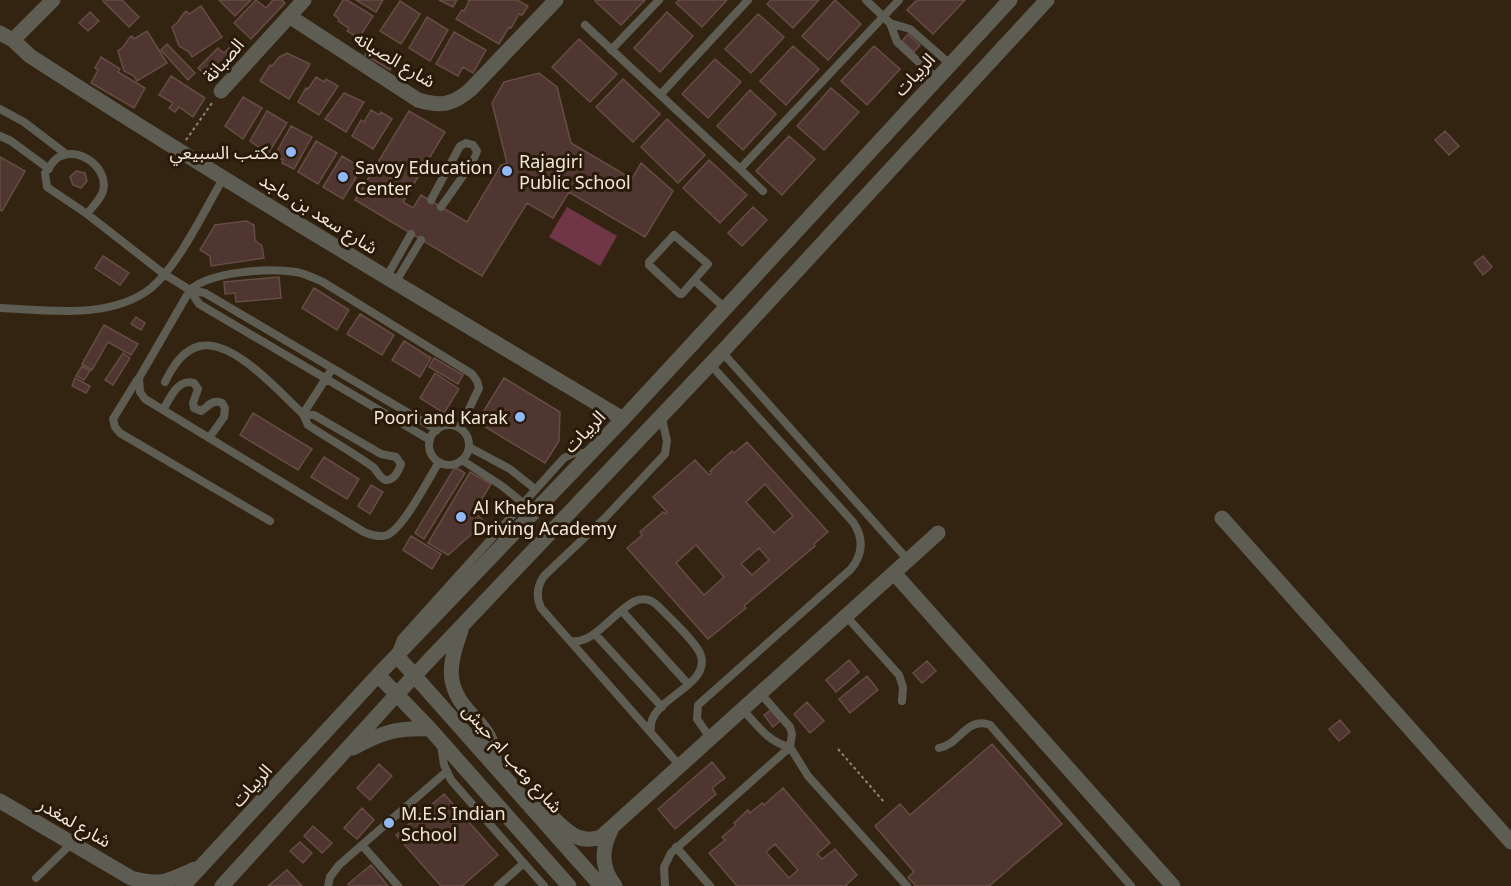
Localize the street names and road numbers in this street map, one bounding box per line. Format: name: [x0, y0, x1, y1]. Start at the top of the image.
street label: شارع الصبانه: [348, 25, 440, 95]
street label: الصبانة: [197, 33, 249, 87]
street label: الربيات: [888, 47, 940, 101]
street label: شارع سعد بن ماجد: [254, 167, 383, 262]
street label: الربيات: [558, 405, 610, 457]
street label: شارع وعب ام حيش: [455, 698, 568, 820]
street label: الربيات: [225, 758, 277, 812]
street label: شارع لمغدر: [32, 791, 116, 855]

